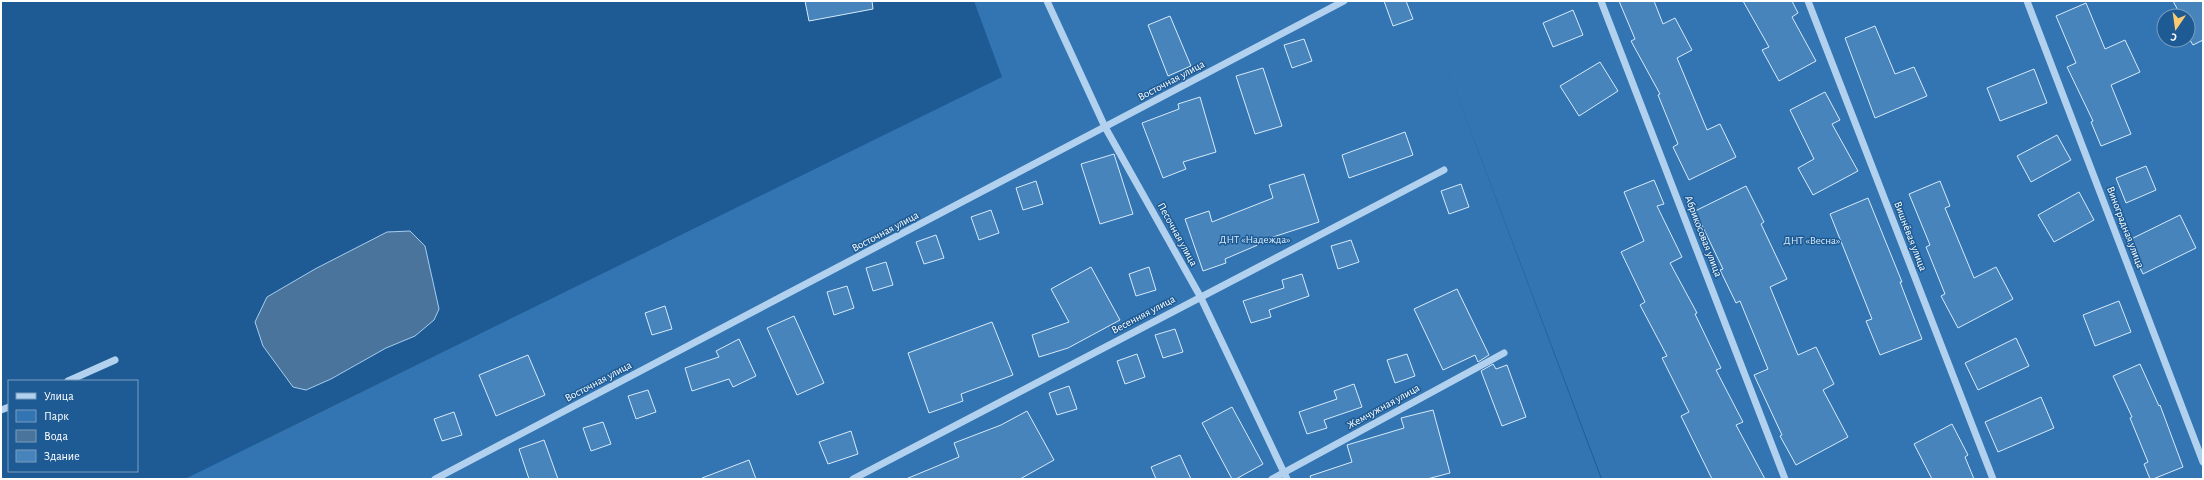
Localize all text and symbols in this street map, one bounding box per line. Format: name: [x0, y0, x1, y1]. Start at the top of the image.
north arrow: [2156, 8, 2196, 48]
text: С: [2170, 31, 2178, 43]
street label: Восточная улица: [1136, 58, 1206, 103]
street label: Виноградная улица: [2105, 185, 2146, 270]
street label: Абрикосовая улица: [1683, 194, 1724, 278]
street label: Вишнёвая улица: [1892, 200, 1929, 273]
street label: Песочная улица: [1156, 201, 1200, 268]
street label: Восточная улица: [850, 209, 920, 254]
park label: ДНТ «Надежда»: [1219, 234, 1291, 245]
park label: ДНТ «Весна»: [1784, 235, 1840, 246]
street label: Весенняя улица: [1110, 293, 1177, 336]
street label: Восточная улица: [563, 359, 633, 404]
legend: [8, 380, 138, 472]
street label: Жемчужная улица: [1345, 382, 1421, 431]
text: Улица: [44, 390, 74, 402]
text: Парк: [44, 410, 69, 422]
text: Вода: [44, 430, 68, 442]
text: Здание: [44, 450, 80, 462]

